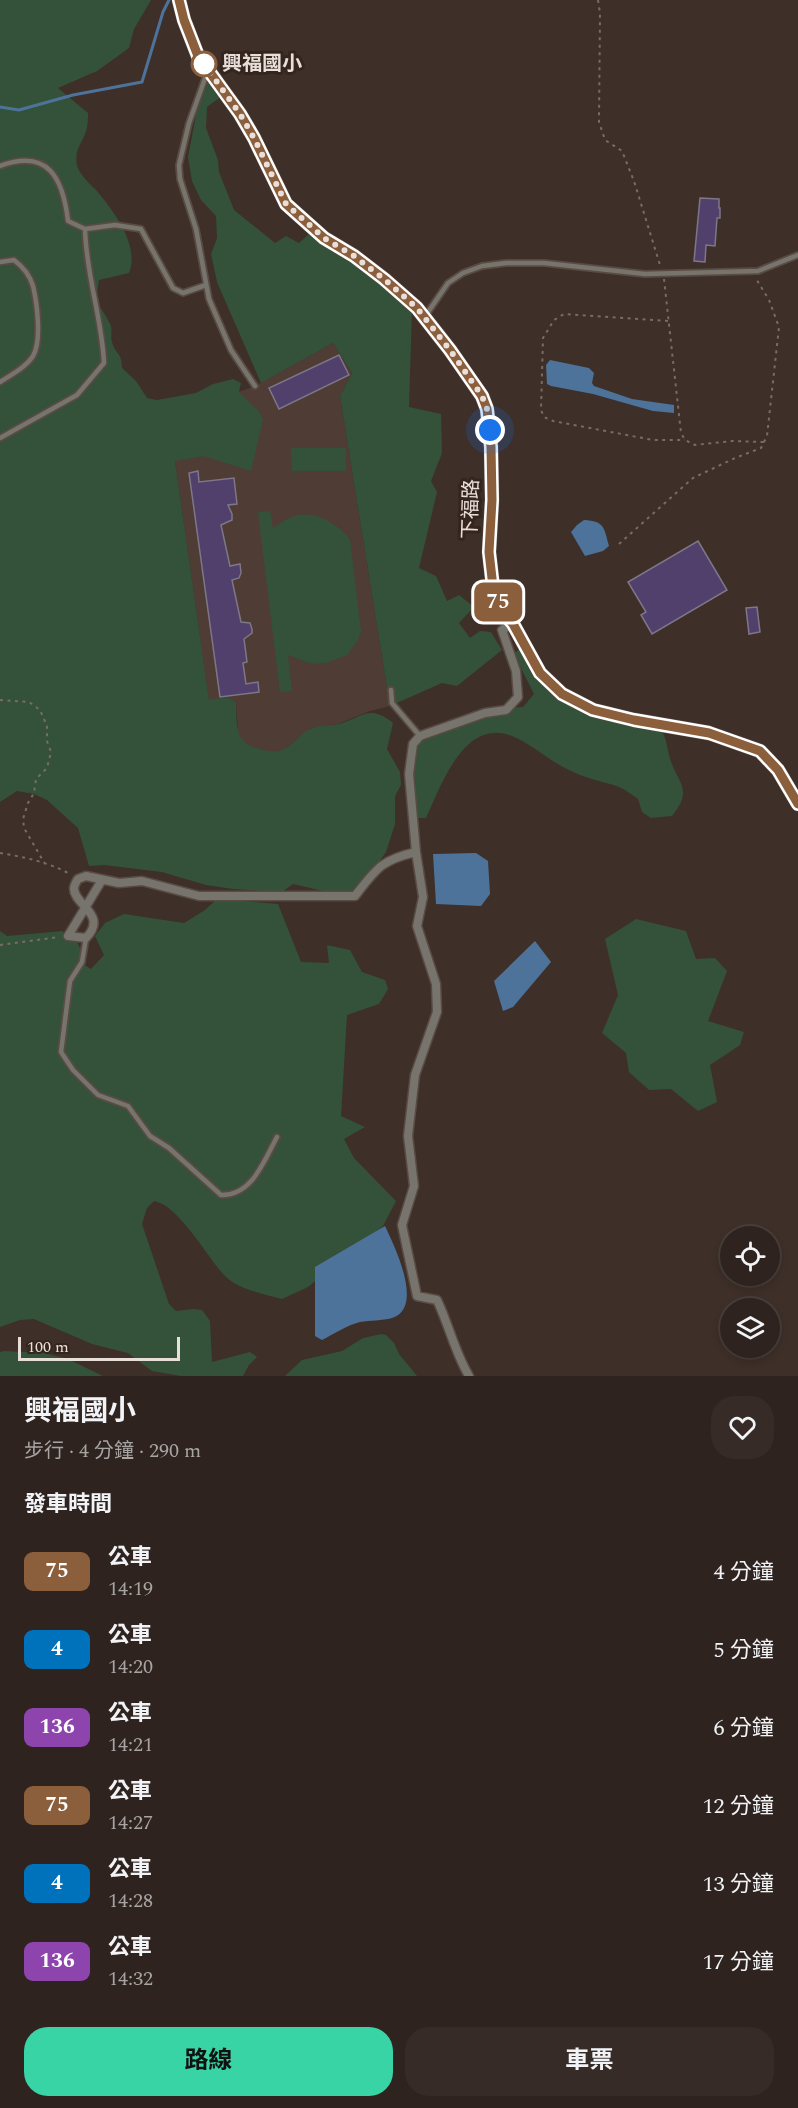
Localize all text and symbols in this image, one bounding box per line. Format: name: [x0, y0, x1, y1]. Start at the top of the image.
place label: 興福國小: [222, 49, 302, 79]
marker: 興福國小: [191, 51, 217, 77]
your location: [475, 415, 505, 445]
street label: 下福路: [455, 478, 487, 540]
line badge: 75: [471, 582, 525, 622]
text: 75: [486, 586, 510, 618]
map controls: [720, 1226, 780, 1358]
button: locate: [720, 1226, 780, 1286]
button: layers: [720, 1298, 780, 1358]
scale bar: [18, 1334, 180, 1362]
text: 100 m: [27, 1335, 69, 1359]
text: 興福國小: [24, 1390, 136, 1433]
button: heart: [711, 1396, 774, 1459]
text: 步行 · 4 分鐘 · 290 m: [24, 1436, 201, 1466]
text: 發車時間: [24, 1488, 112, 1521]
text: 公車: [108, 1541, 152, 1574]
text: 75: [45, 1555, 69, 1587]
text: 4 分鐘: [713, 1556, 774, 1589]
text: 14:19: [108, 1574, 153, 1604]
text: 公車: [108, 1619, 152, 1652]
text: 4: [51, 1633, 63, 1665]
text: 5 分鐘: [713, 1634, 774, 1667]
text: 14:20: [108, 1652, 153, 1682]
text: 公車: [108, 1697, 152, 1730]
text: 136: [39, 1711, 75, 1743]
text: 6 分鐘: [713, 1712, 774, 1745]
text: 14:21: [108, 1730, 153, 1760]
text: 公車: [108, 1775, 152, 1808]
text: 75: [45, 1789, 69, 1821]
text: 12 分鐘: [702, 1790, 774, 1823]
text: 14:27: [108, 1808, 153, 1838]
text: 公車: [108, 1853, 152, 1886]
text: 4: [51, 1867, 63, 1899]
text: 13 分鐘: [702, 1868, 774, 1901]
text: 14:28: [108, 1886, 153, 1916]
text: 公車: [108, 1931, 152, 1964]
text: 136: [39, 1945, 75, 1977]
text: 17 分鐘: [702, 1946, 774, 1979]
text: 14:32: [108, 1964, 153, 1994]
button: 路線: [24, 2027, 393, 2096]
button: 車票: [405, 2027, 774, 2096]

